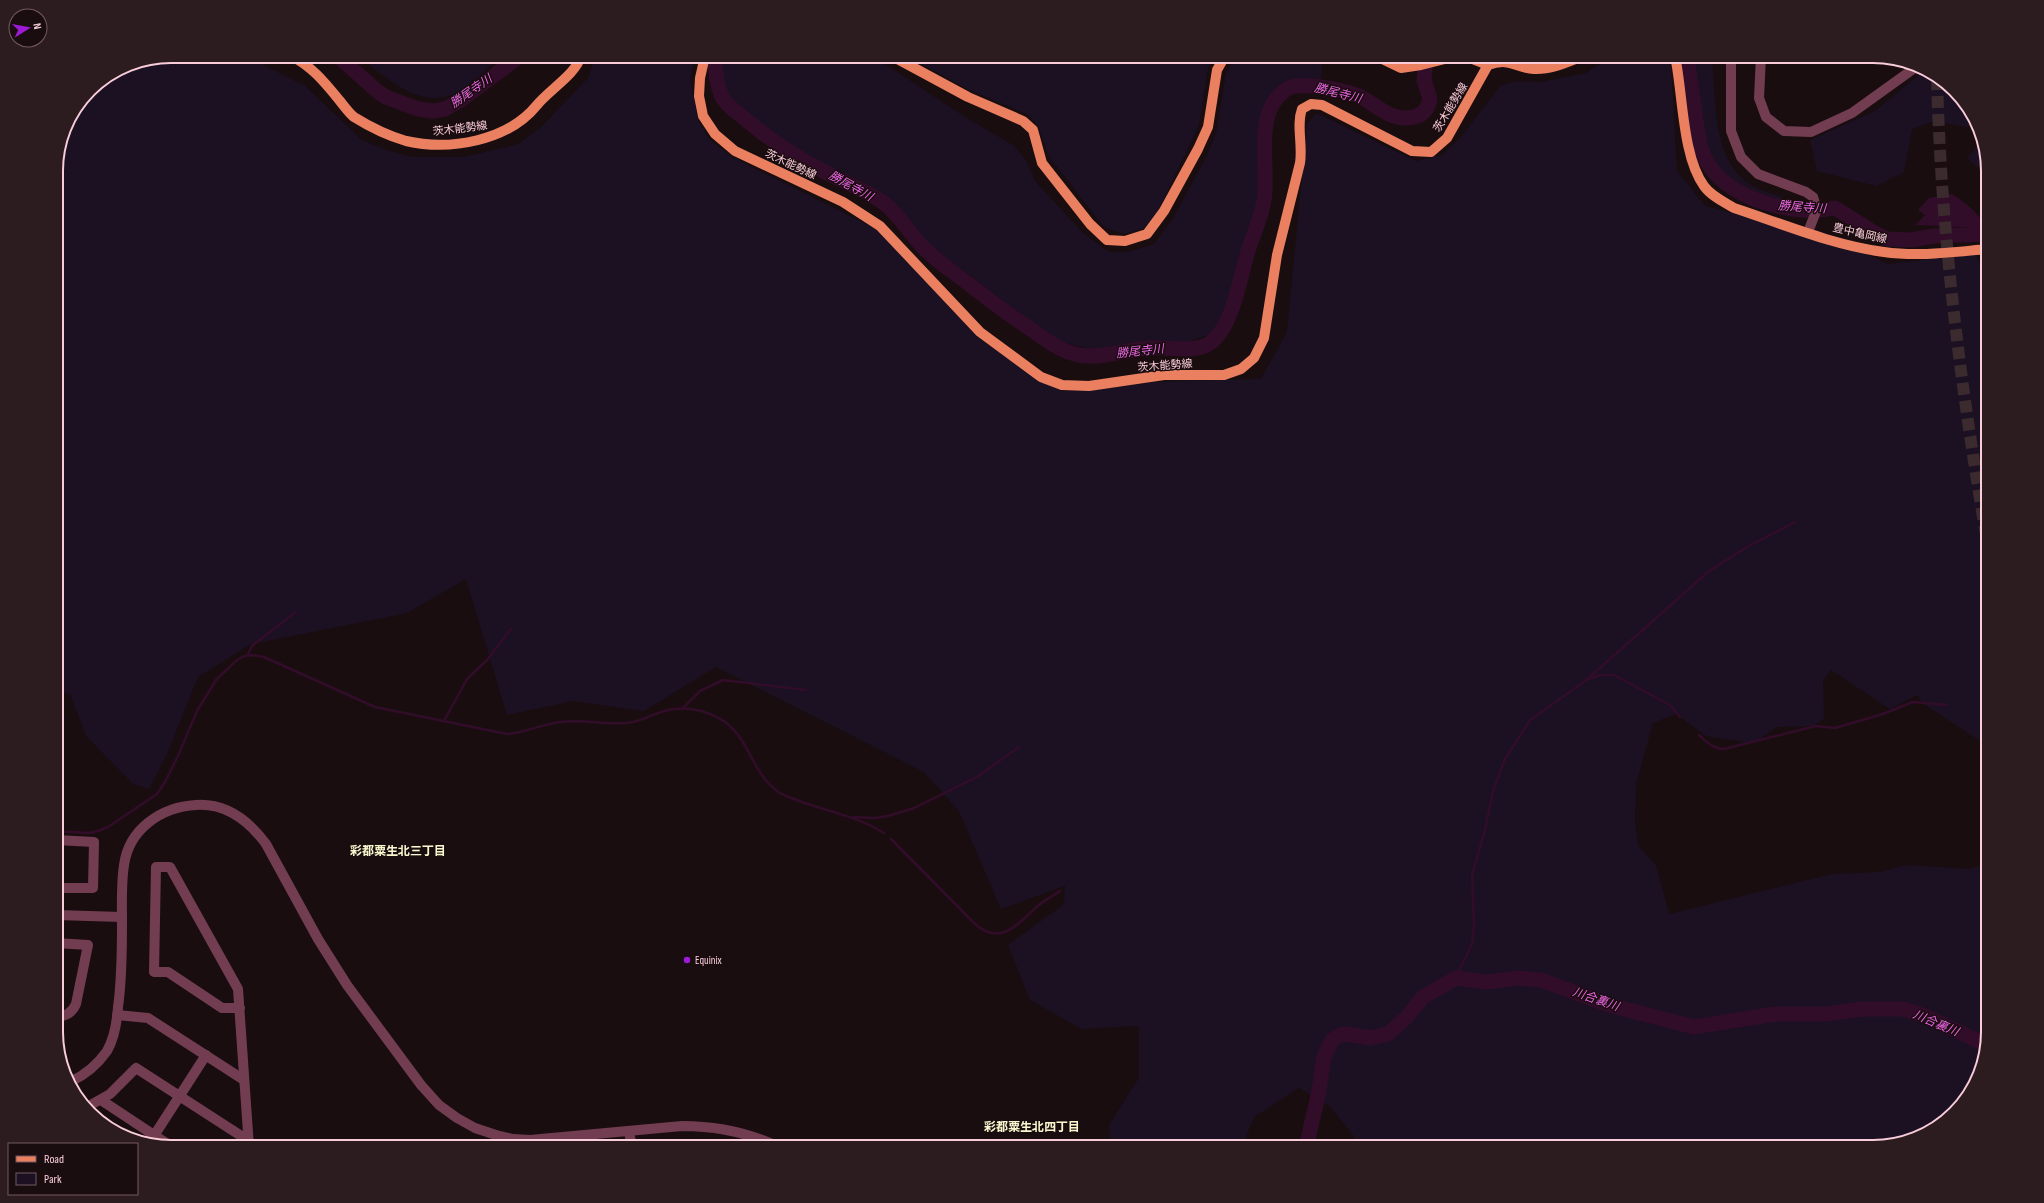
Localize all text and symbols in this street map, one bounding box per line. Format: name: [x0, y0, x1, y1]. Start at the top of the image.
north arrow: [8, 8, 48, 48]
text: N: [30, 22, 44, 30]
water label: 勝尾寺川: [447, 70, 497, 111]
water label: 勝尾寺川: [1313, 80, 1365, 107]
street label: 茨木能勢線: [1431, 80, 1470, 134]
street label: 茨木能勢線: [432, 119, 488, 138]
street label: 茨木能勢線: [763, 147, 818, 182]
water label: 勝尾寺川: [826, 168, 877, 206]
water label: 勝尾寺川: [1777, 198, 1828, 217]
street label: 豊中亀岡線: [1832, 221, 1888, 246]
water label: 勝尾寺川: [1115, 341, 1167, 361]
street label: 茨木能勢線: [1137, 357, 1193, 374]
district label: 彩都粟生北三丁目: [350, 844, 446, 859]
place label: Equinix: [695, 954, 722, 967]
marker: Equinix: [682, 955, 692, 965]
water label: 川合裏川: [1571, 985, 1623, 1015]
water label: 川合裏川: [1911, 1007, 1963, 1041]
district label: 彩都粟生北四丁目: [984, 1120, 1080, 1135]
legend: [8, 1143, 138, 1195]
text: Road: [44, 1152, 64, 1167]
text: Park: [44, 1172, 62, 1187]

